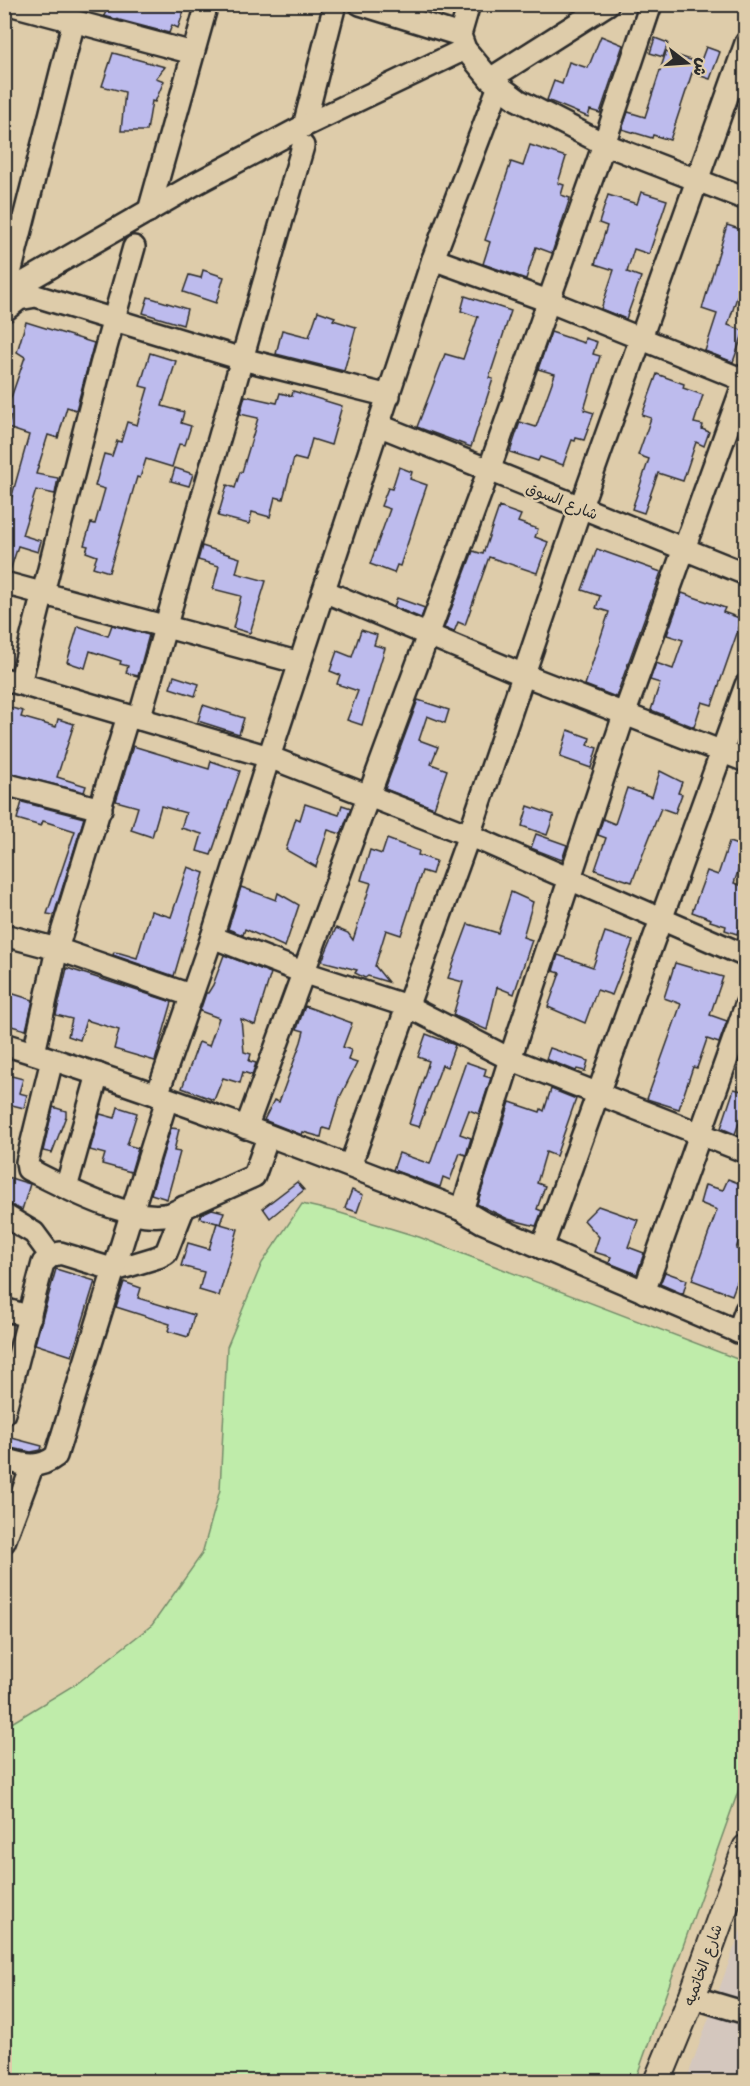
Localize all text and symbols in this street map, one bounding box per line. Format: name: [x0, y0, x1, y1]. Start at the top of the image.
north arrow: [657, 33, 717, 93]
text: ش: [688, 56, 713, 79]
street label: شارع السوق: [523, 478, 601, 524]
street label: شارع الخاتميه: [679, 1922, 727, 2008]

